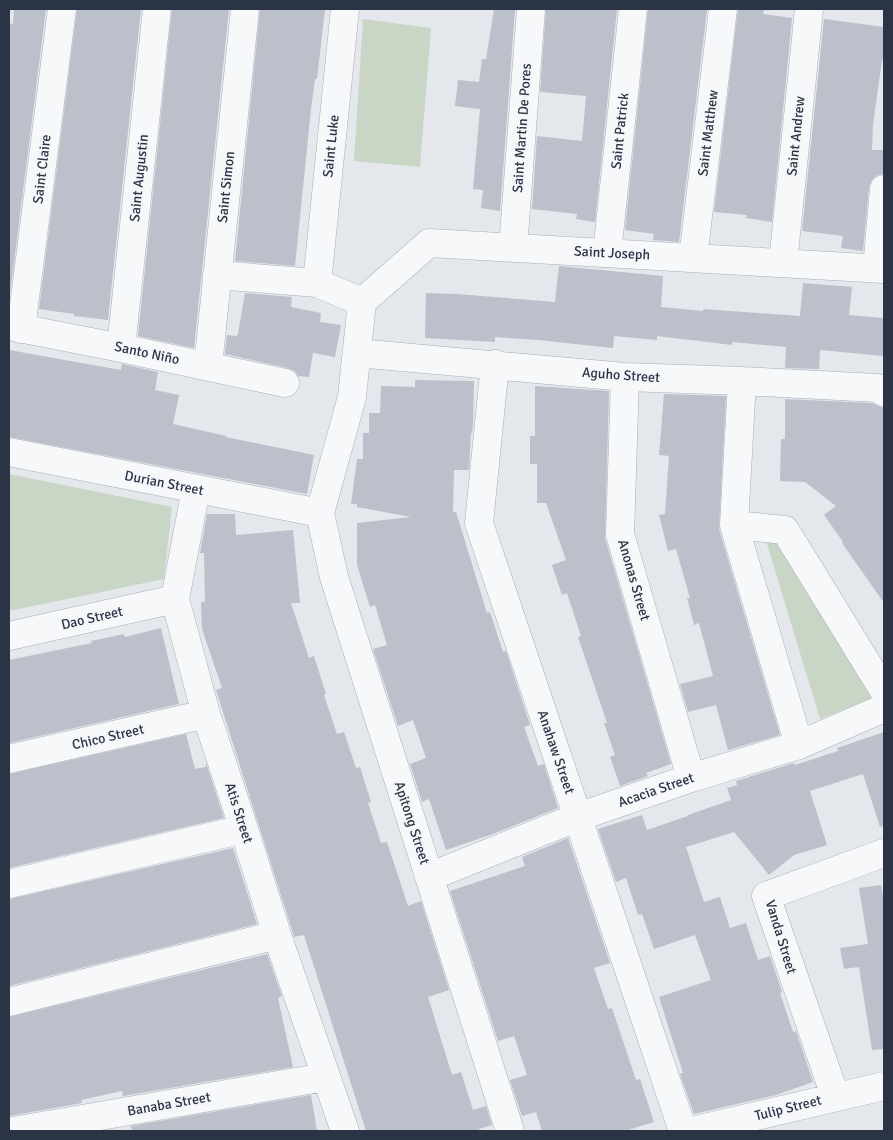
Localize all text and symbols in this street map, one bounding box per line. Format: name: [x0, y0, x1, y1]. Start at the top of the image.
street label: Saint Martin De Pores: [509, 63, 535, 193]
street label: Saint Matthew: [694, 89, 722, 177]
street label: Saint Patrick: [608, 92, 632, 170]
street label: Saint Andrew: [783, 95, 809, 177]
street label: Saint Luke: [319, 114, 343, 178]
street label: Saint Claire: [29, 133, 55, 205]
street label: Saint Augustin: [126, 133, 152, 223]
street label: Saint Simon: [214, 150, 238, 224]
street label: Saint Joseph: [574, 243, 650, 263]
street label: Santo Niño: [113, 338, 181, 368]
street label: Aguho Street: [582, 364, 661, 386]
street label: Durian Street: [123, 467, 205, 499]
street label: Anonas Street: [614, 537, 654, 623]
street label: Dao Street: [59, 603, 125, 633]
street label: Anahaw Street: [534, 708, 578, 796]
street label: Chico Street: [70, 720, 146, 754]
street label: Acacia Street: [616, 769, 696, 811]
street label: Apitong Street: [391, 779, 433, 867]
street label: Atis Street: [221, 781, 257, 846]
street label: Vanda Street: [762, 898, 800, 976]
street label: Banaba Street: [126, 1088, 212, 1120]
street label: Tulip Street: [753, 1091, 823, 1124]

